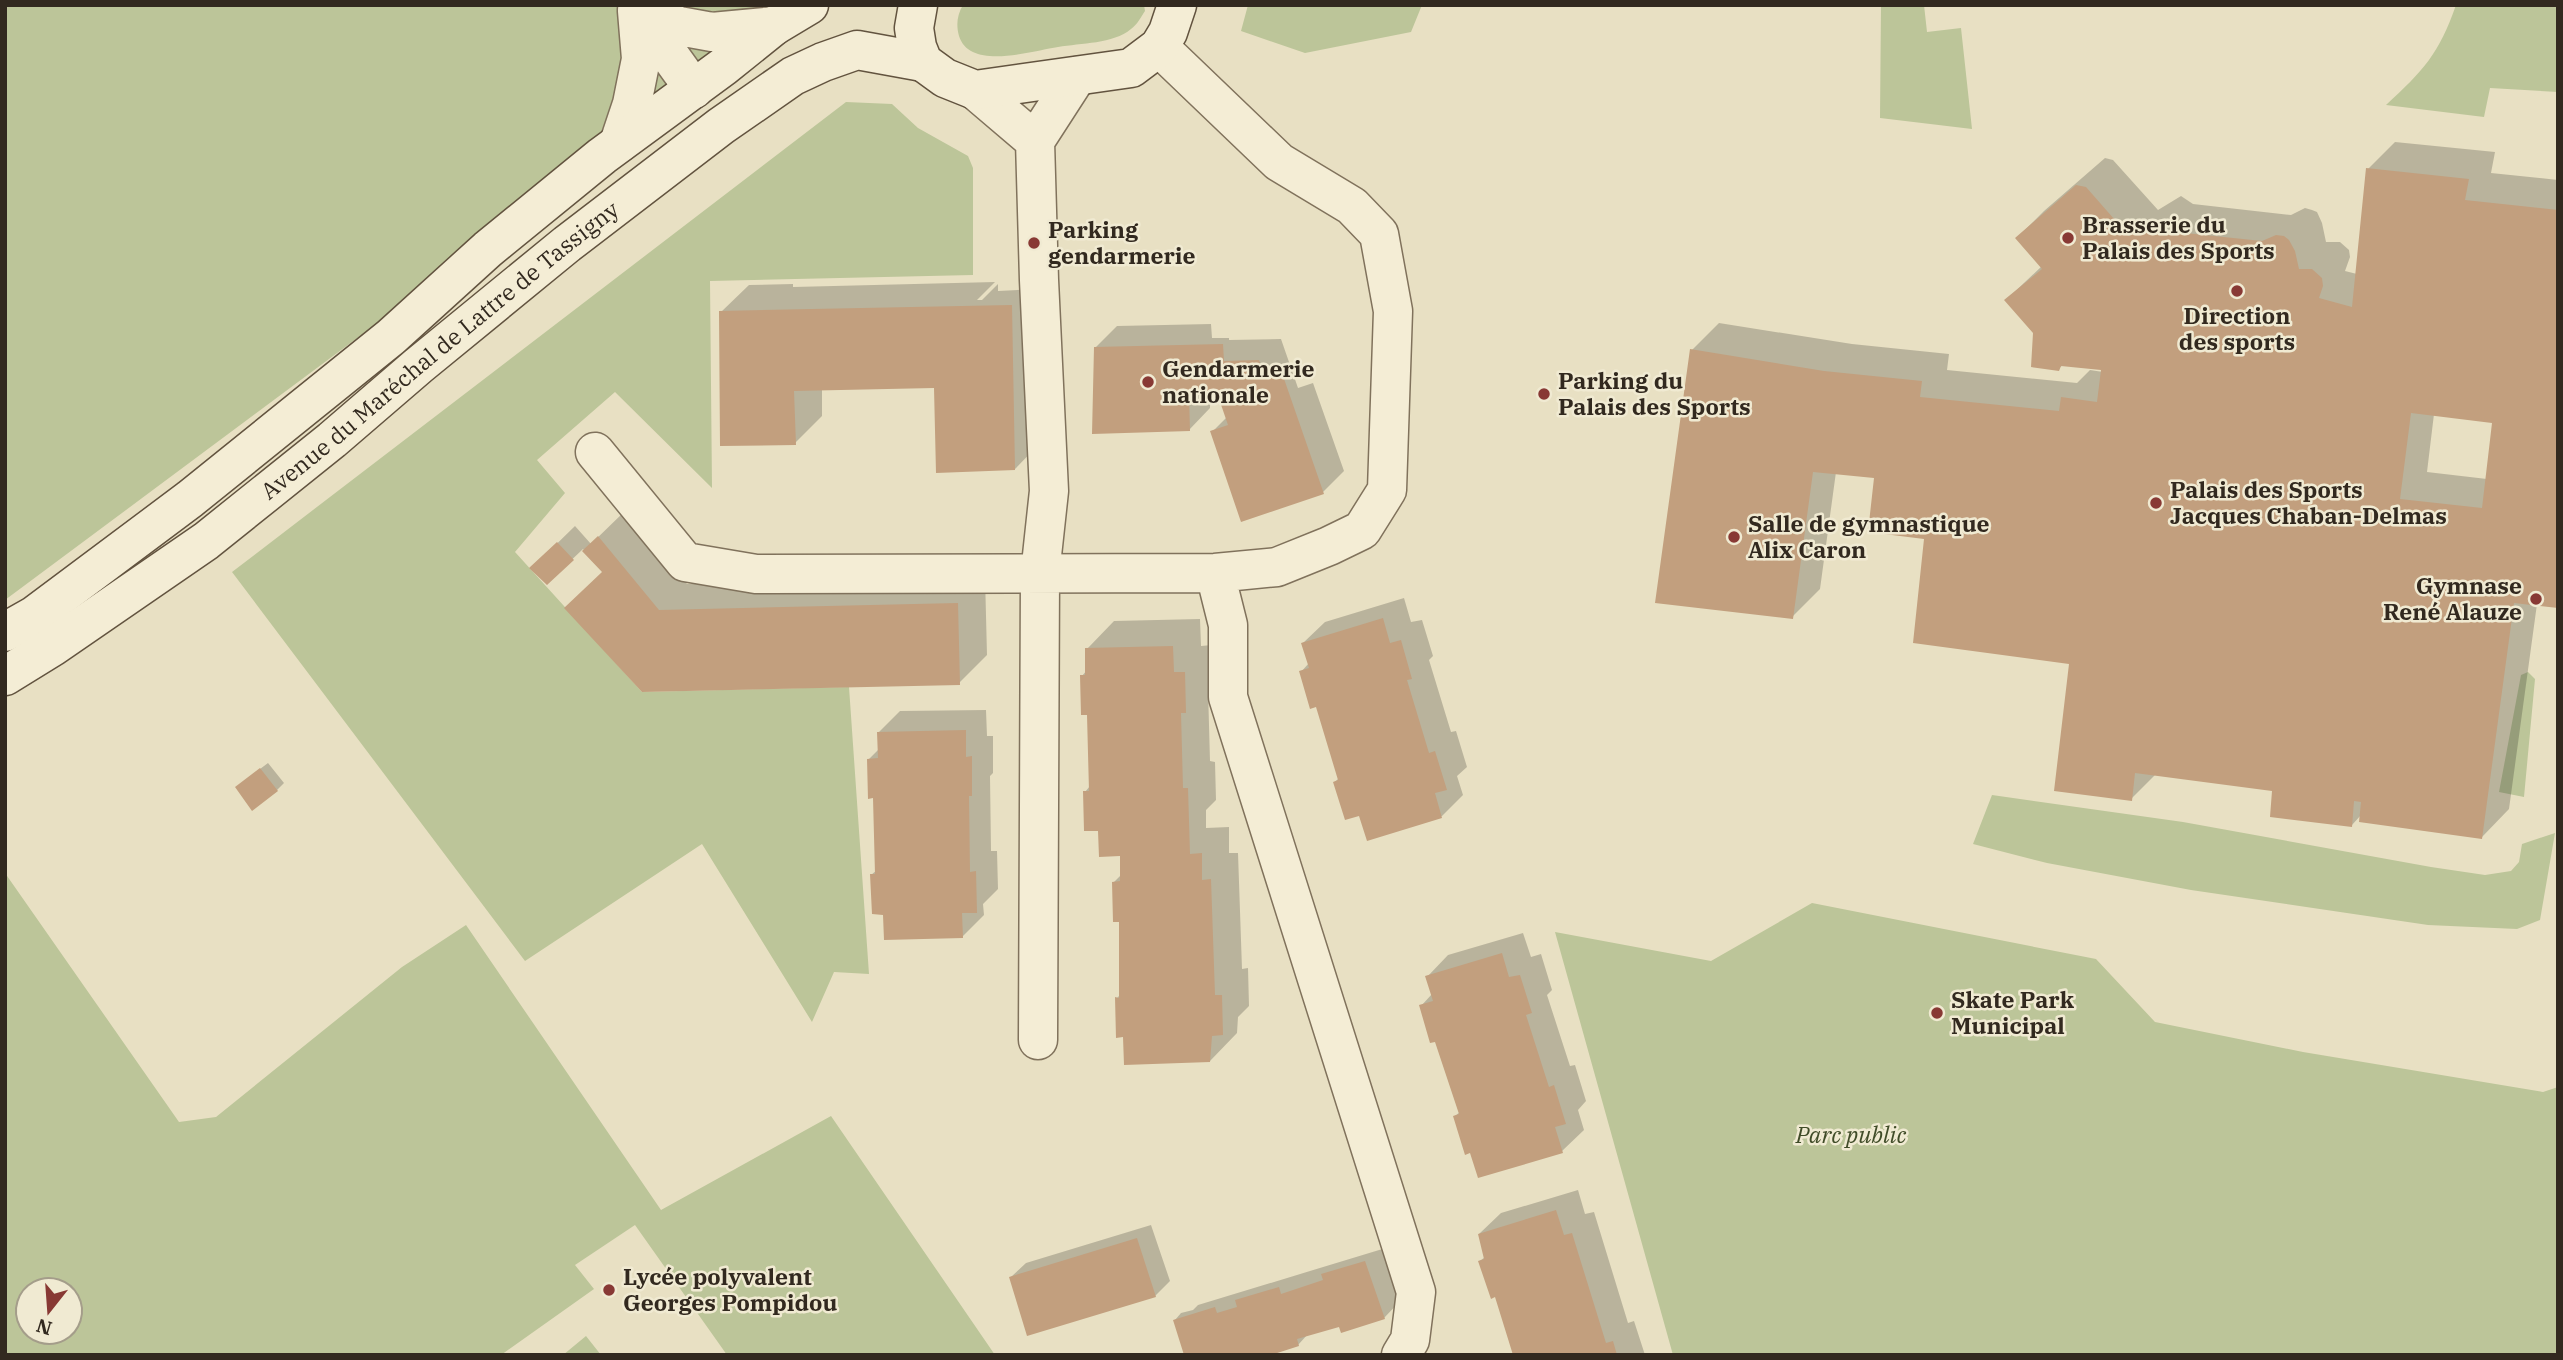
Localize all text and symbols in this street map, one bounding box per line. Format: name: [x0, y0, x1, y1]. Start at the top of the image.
street label: Avenue du Maréchal de Lattre de Tassigny: [254, 193, 625, 505]
place label: Brasserie du Palais des Sports: [2082, 209, 2275, 265]
place label: Parking gendarmerie: [1048, 214, 1196, 270]
marker: Brasserie du Palais des Sports: [2060, 230, 2076, 246]
marker: Parking gendarmerie: [1026, 235, 1042, 251]
marker: Direction des sports: [2229, 283, 2245, 299]
place label: Direction des sports: [2179, 300, 2295, 356]
place label: Gendarmerie nationale: [1162, 353, 1315, 409]
place label: Parking du Palais des Sports: [1558, 365, 1751, 421]
marker: Gendarmerie nationale: [1140, 374, 1156, 390]
marker: Parking du Palais des Sports: [1536, 386, 1552, 402]
place label: Palais des Sports Jacques Chaban-Delmas: [2170, 474, 2447, 530]
marker: Palais des Sports Jacques Chaban-Delmas: [2148, 495, 2164, 511]
place label: Salle de gymnastique Alix Caron: [1748, 508, 1990, 564]
marker: Salle de gymnastique Alix Caron: [1726, 529, 1742, 545]
place label: Gymnase René Alauze: [2383, 570, 2522, 626]
marker: Gymnase René Alauze: [2528, 591, 2544, 607]
place label: Skate Park Municipal: [1951, 984, 2075, 1040]
marker: Skate Park Municipal: [1929, 1005, 1945, 1021]
park label: Parc public: [1795, 1119, 1906, 1149]
place label: Lycée polyvalent Georges Pompidou: [623, 1261, 837, 1317]
north arrow: [14, 1276, 84, 1346]
marker: Lycée polyvalent Georges Pompidou: [601, 1282, 617, 1298]
text: N: [33, 1314, 55, 1341]

